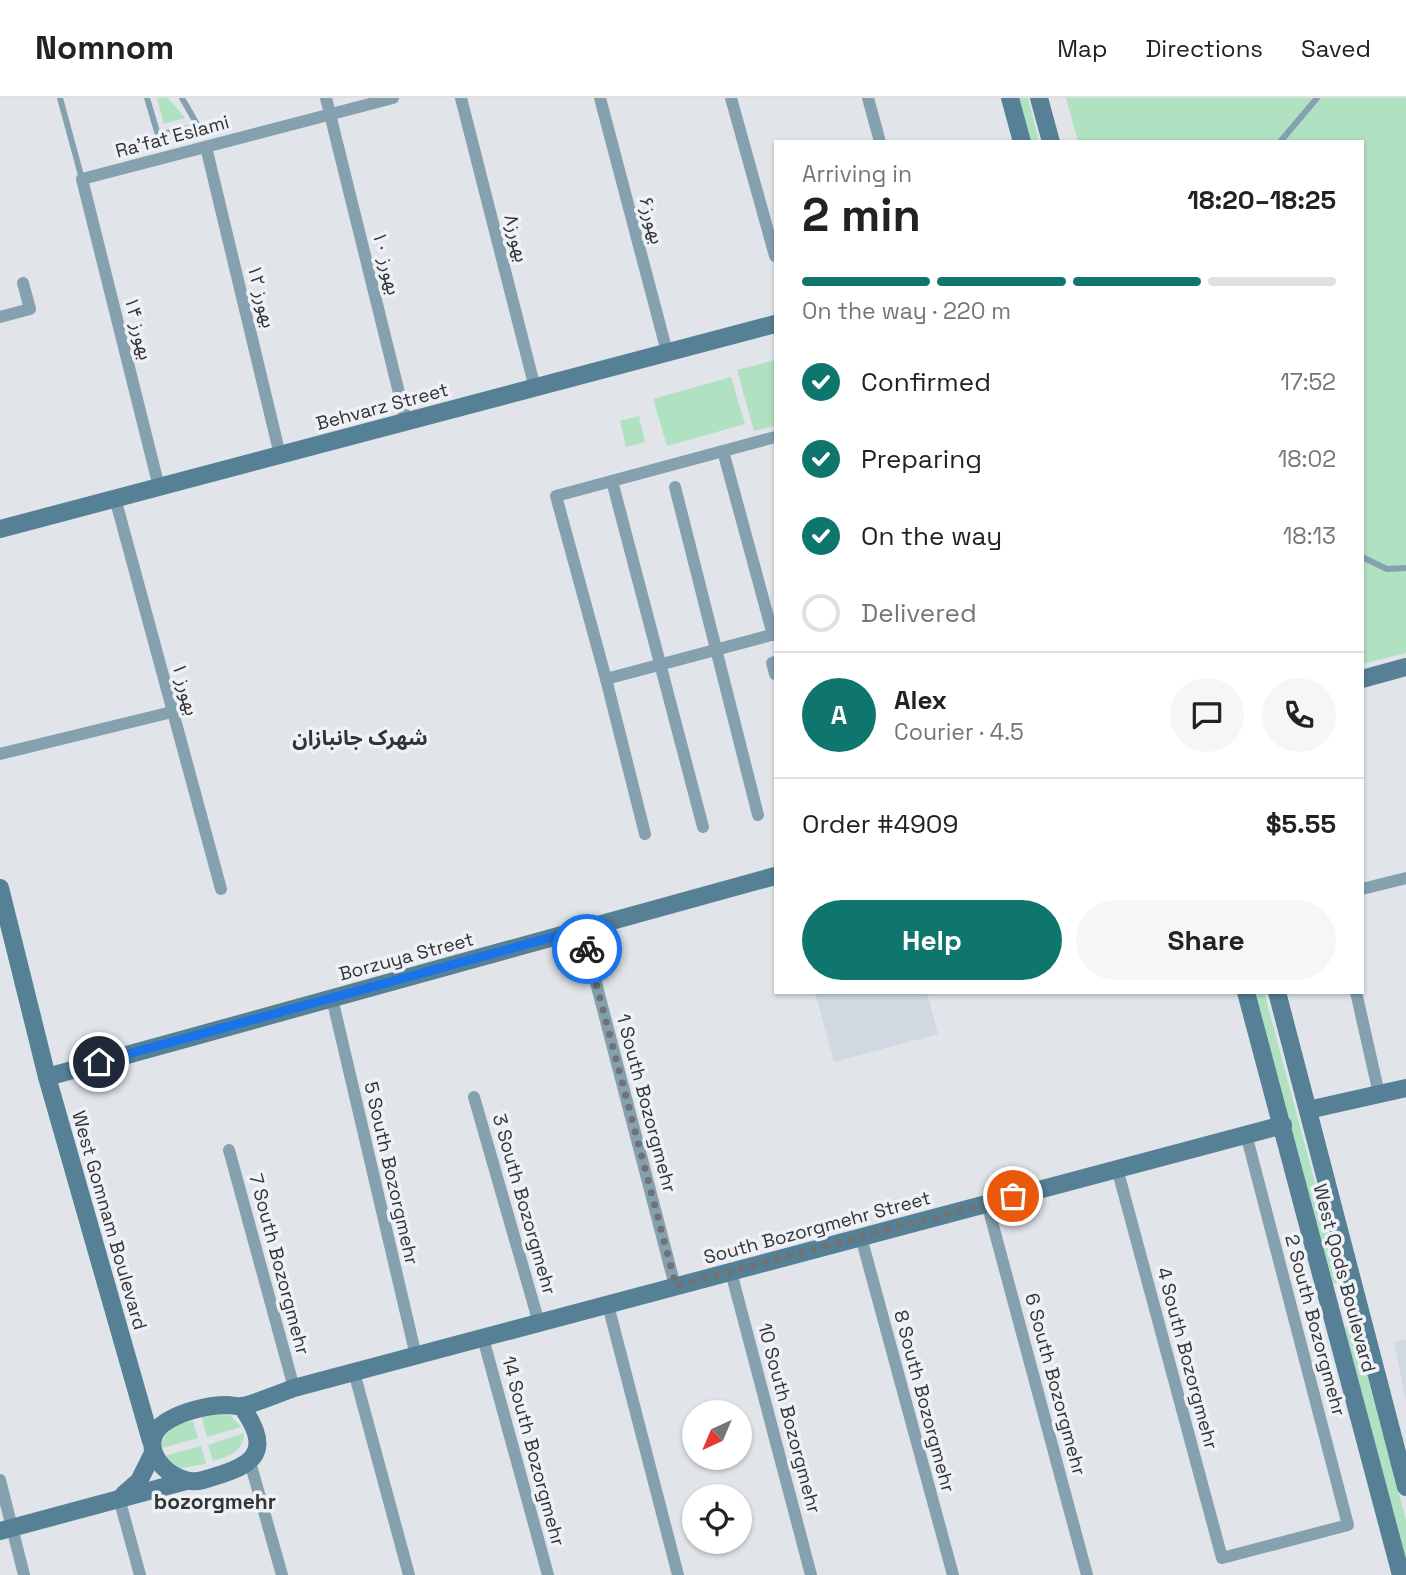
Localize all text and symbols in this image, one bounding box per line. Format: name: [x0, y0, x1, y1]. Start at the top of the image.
text: Nomnom: [35, 27, 174, 69]
text: Map: [1057, 33, 1107, 64]
text: Directions: [1145, 33, 1263, 64]
text: Saved: [1301, 33, 1371, 64]
street label: Ra'fat Eslami: [113, 109, 232, 164]
text: Arriving in: [802, 159, 912, 189]
text: 18:20–18:25: [1187, 183, 1336, 217]
text: 2 min: [802, 186, 921, 244]
street label: بهورز۶: [633, 193, 670, 247]
street label: بهورز۸: [499, 212, 535, 265]
street label: بهورز ۱۰: [367, 229, 406, 297]
street label: بهورز ۱۲: [242, 262, 281, 330]
street label: بهورز ۱۴: [119, 294, 158, 362]
text: On the way · 220 m: [802, 296, 1011, 326]
icon: check: [802, 363, 840, 401]
text: Confirmed: [861, 365, 991, 399]
text: 17:52: [1280, 367, 1336, 397]
street label: Behvarz Street: [313, 377, 451, 436]
icon: check: [802, 440, 840, 478]
text: Preparing: [861, 442, 982, 476]
text: 18:02: [1278, 444, 1336, 474]
icon: check: [802, 517, 840, 555]
text: On the way: [861, 519, 1002, 553]
text: 18:13: [1283, 521, 1336, 551]
text: Delivered: [861, 596, 977, 630]
street label: بهورز ۱: [167, 660, 205, 718]
button: chat: [1170, 678, 1244, 752]
button: phone: [1262, 678, 1336, 752]
text: Alex: [894, 683, 947, 717]
text: A: [831, 698, 847, 732]
text: Courier · 4.5: [894, 717, 1024, 747]
district label: شهرک جانبازان: [292, 724, 428, 751]
text: Order #4909: [802, 807, 958, 841]
text: $5.55: [1266, 807, 1336, 841]
button: Help: [802, 900, 1062, 980]
button: Share: [1076, 900, 1336, 980]
courier: [552, 914, 622, 984]
street label: Borzuya Street: [336, 926, 476, 986]
icon: bike: [568, 930, 606, 968]
street label: 1 South Bozorgmehr: [611, 1011, 682, 1195]
pin: [69, 1032, 129, 1092]
icon: home: [80, 1043, 118, 1081]
street label: 5 South Bozorgmehr: [358, 1079, 425, 1267]
street label: West Gomnam Boulevard: [66, 1108, 153, 1333]
street label: 3 South Bozorgmehr: [487, 1111, 562, 1298]
pin: [983, 1166, 1043, 1226]
street label: 7 South Bozorgmehr: [243, 1171, 316, 1357]
icon: bag: [994, 1177, 1032, 1215]
street label: West Qods Boulevard: [1307, 1181, 1382, 1375]
street label: South Bozorgmehr Street: [701, 1185, 933, 1270]
street label: 2 South Bozorgmehr: [1279, 1231, 1352, 1419]
street label: 4 South Bozorgmehr: [1151, 1264, 1224, 1452]
street label: 6 South Bozorgmehr: [1019, 1290, 1092, 1478]
street label: 8 South Bozorgmehr: [888, 1307, 961, 1495]
street label: 10 South Bozorgmehr: [752, 1320, 827, 1516]
street label: 14 South Bozorgmehr: [496, 1353, 571, 1549]
north arrow: [682, 1400, 752, 1470]
map controls: [682, 1400, 752, 1554]
button: locate: [682, 1484, 752, 1554]
district label: bozorgmehr: [154, 1488, 276, 1515]

